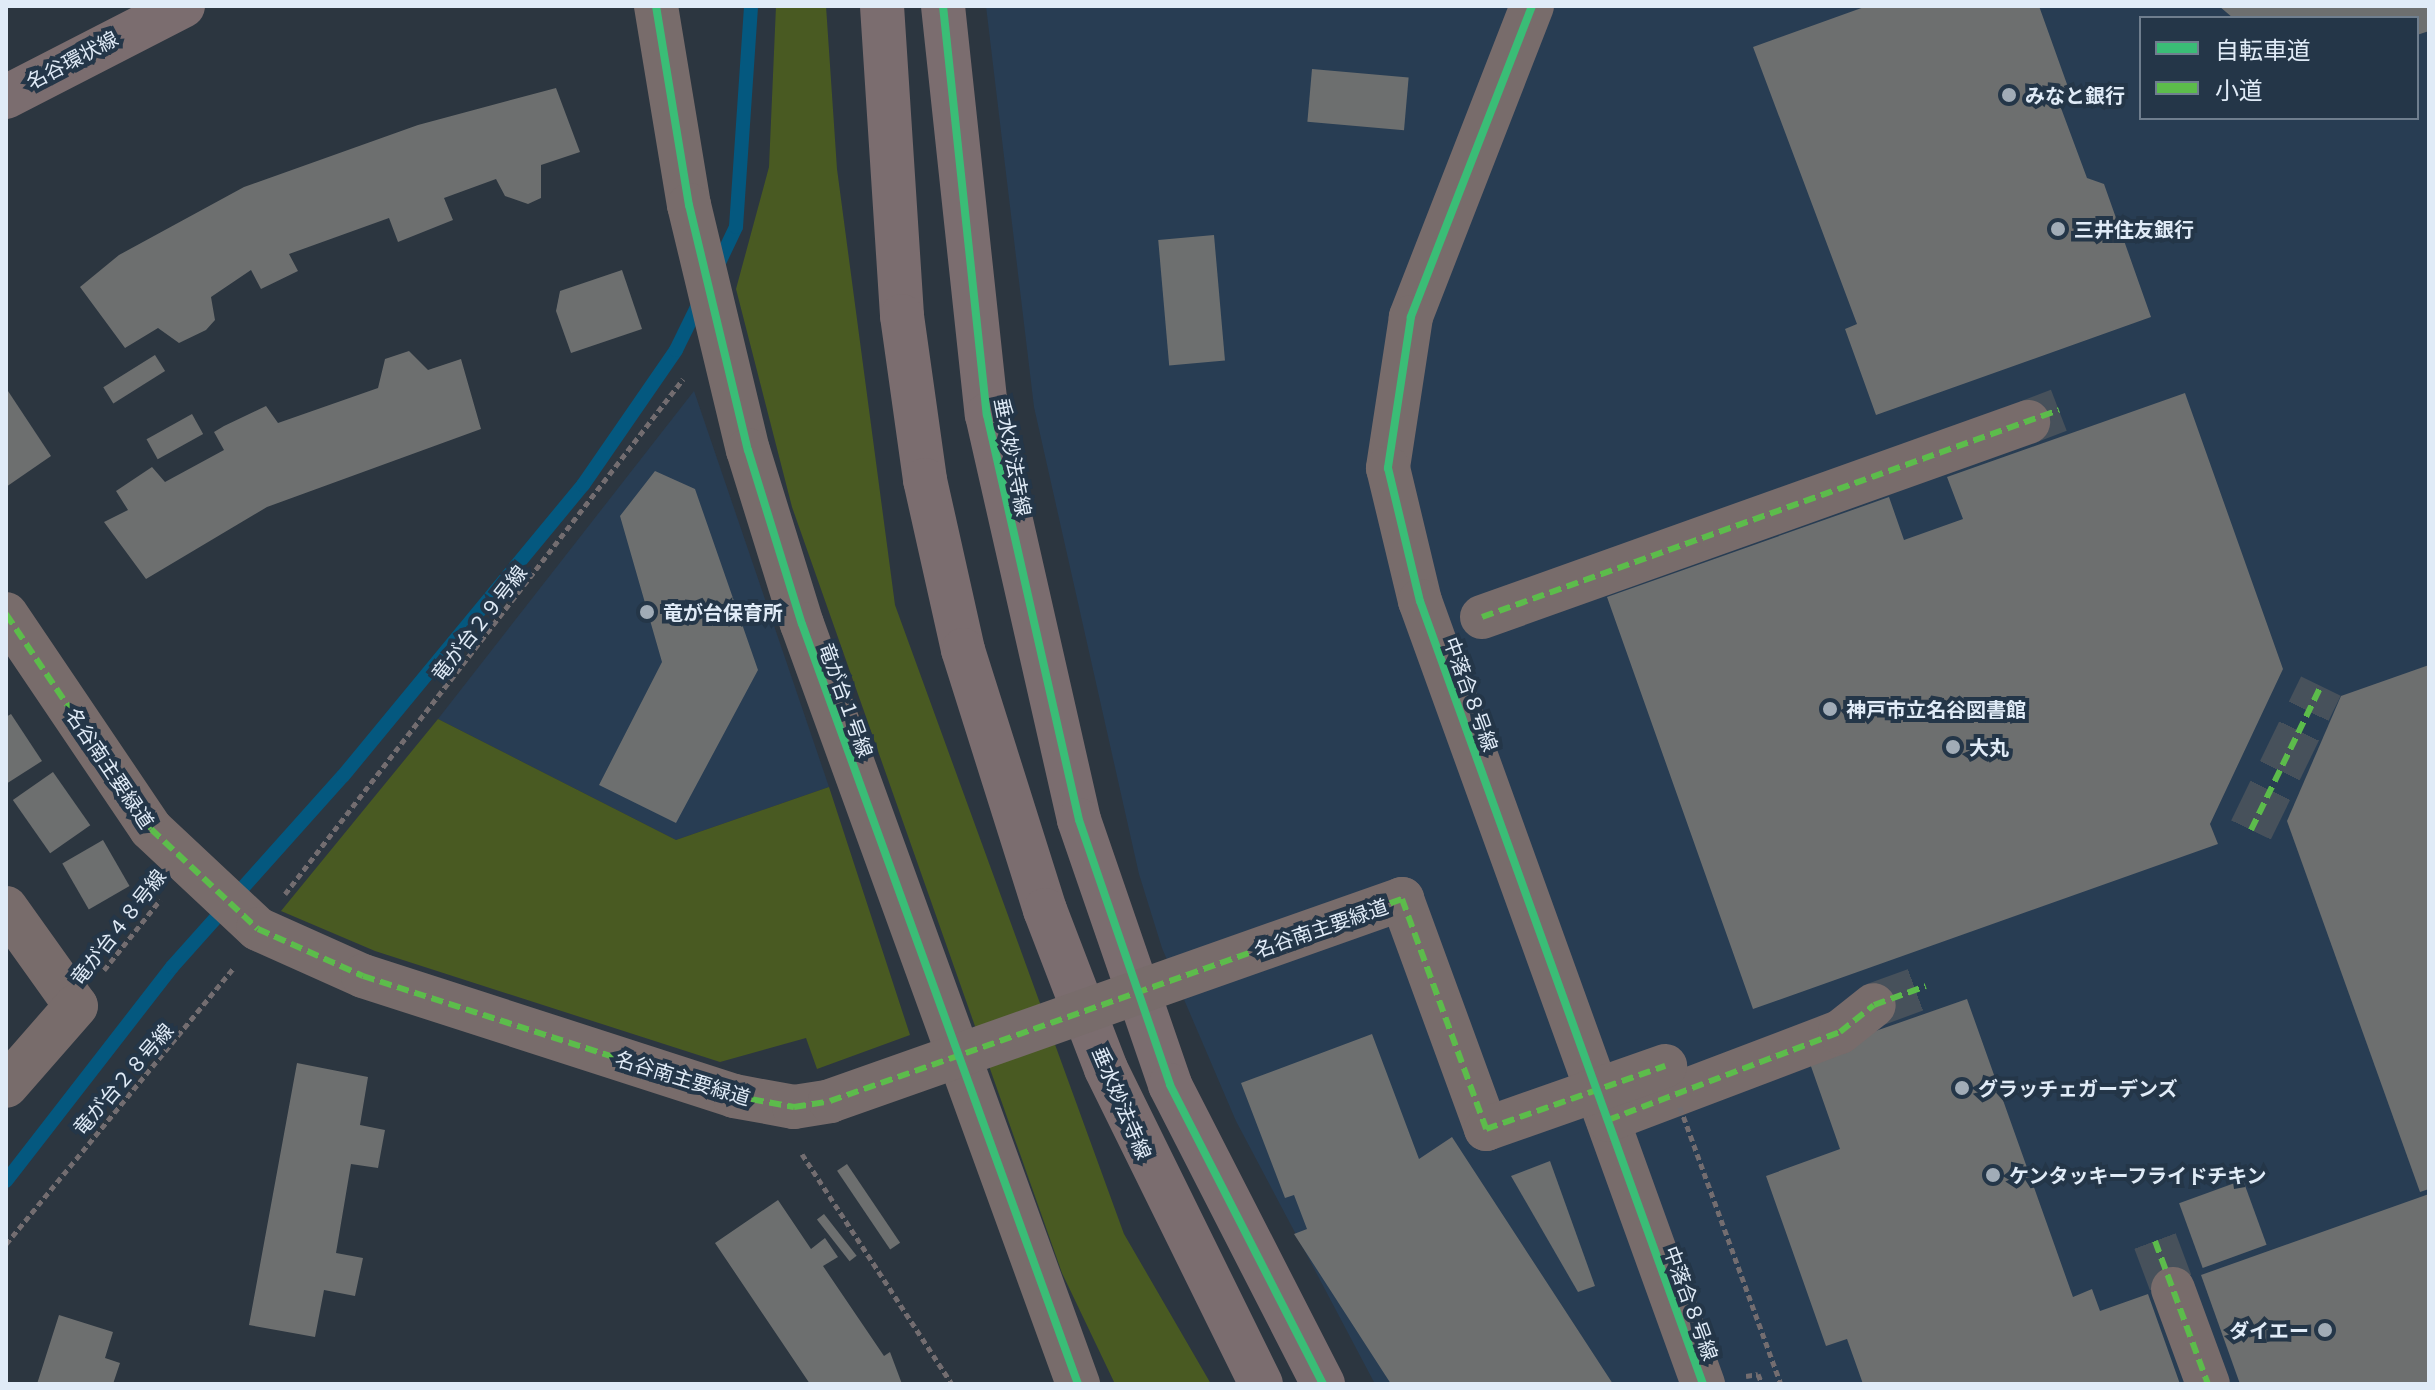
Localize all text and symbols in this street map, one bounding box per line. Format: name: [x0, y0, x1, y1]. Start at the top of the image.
legend: [2139, 16, 2419, 120]
street label: 名谷環状線: [22, 26, 122, 94]
text: 自転車道: [2215, 34, 2311, 66]
text: 小道: [2215, 74, 2263, 106]
place label: みなと銀行: [2025, 83, 2125, 107]
marker: みなと銀行: [2000, 86, 2018, 104]
place label: 三井住友銀行: [2074, 217, 2194, 241]
marker: 三井住友銀行: [2049, 220, 2067, 238]
street label: 垂水妙法寺線: [990, 396, 1036, 518]
street label: 竜が台２９号線: [426, 560, 532, 686]
place label: 竜が台保育所: [663, 600, 783, 624]
marker: 竜が台保育所: [638, 603, 656, 621]
street label: 中落合８号線: [1439, 634, 1503, 754]
street label: 竜が台１号線: [814, 640, 878, 760]
place label: 神戸市立名谷図書館: [1846, 697, 2026, 721]
marker: 神戸市立名谷図書館: [1821, 700, 1839, 718]
street label: 名谷南主要緑道: [61, 703, 159, 833]
place label: 大丸: [1969, 735, 2009, 759]
marker: 大丸: [1944, 738, 1962, 756]
street label: 竜が台４８号線: [65, 864, 171, 990]
street label: 名谷南主要緑道: [1251, 894, 1391, 962]
street label: 竜が台２８号線: [68, 1018, 178, 1140]
street label: 垂水妙法寺線: [1088, 1043, 1156, 1163]
street label: 名谷南主要緑道: [613, 1046, 753, 1110]
place label: グラッチェガーデンズ: [1978, 1076, 2178, 1100]
marker: グラッチェガーデンズ: [1953, 1079, 1971, 1097]
place label: ケンタッキーフライドチキン: [2009, 1163, 2269, 1187]
marker: ケンタッキーフライドチキン: [1984, 1166, 2002, 1184]
street label: 中落合８号線: [1659, 1243, 1723, 1363]
place label: ダイエー: [2229, 1318, 2309, 1342]
marker: ダイエー: [2316, 1321, 2334, 1339]

